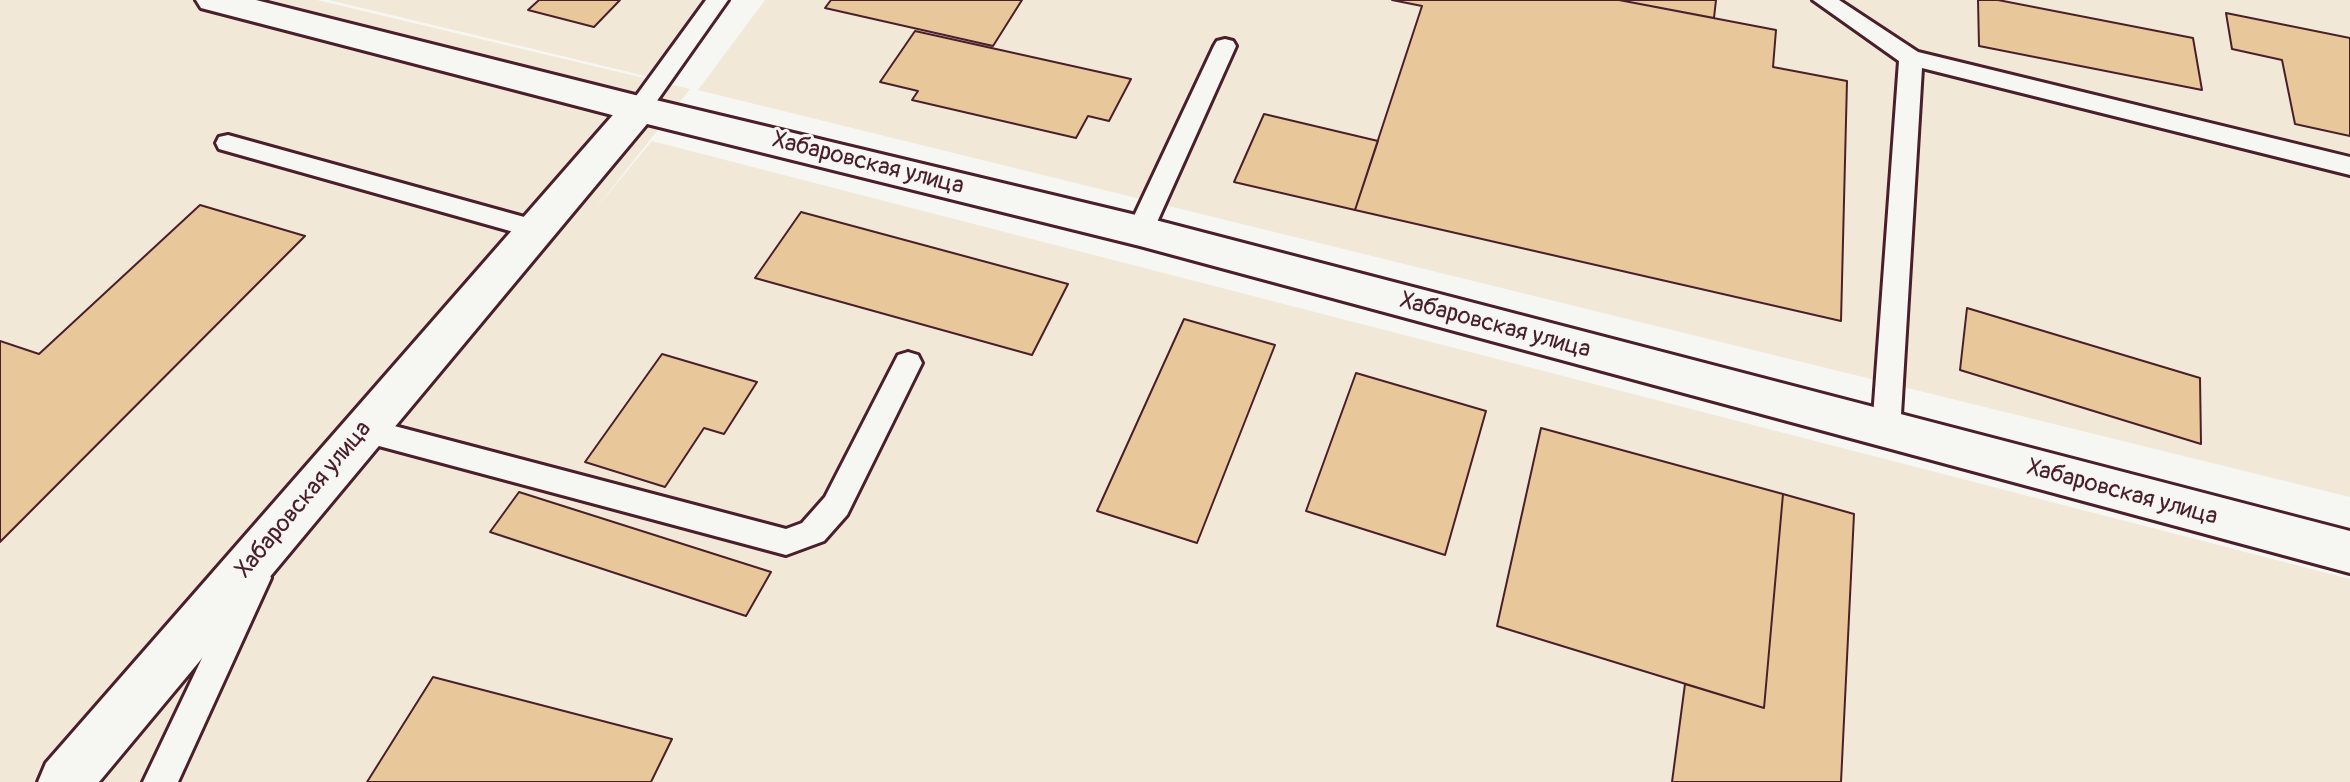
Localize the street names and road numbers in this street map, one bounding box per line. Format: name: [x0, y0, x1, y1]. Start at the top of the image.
street label: Хабаровская улица: [769, 126, 967, 202]
street label: Хабаровская улица: [1396, 287, 1594, 365]
street label: Хабаровская улица: [230, 416, 378, 584]
street label: Хабаровская улица: [2023, 454, 2221, 532]

